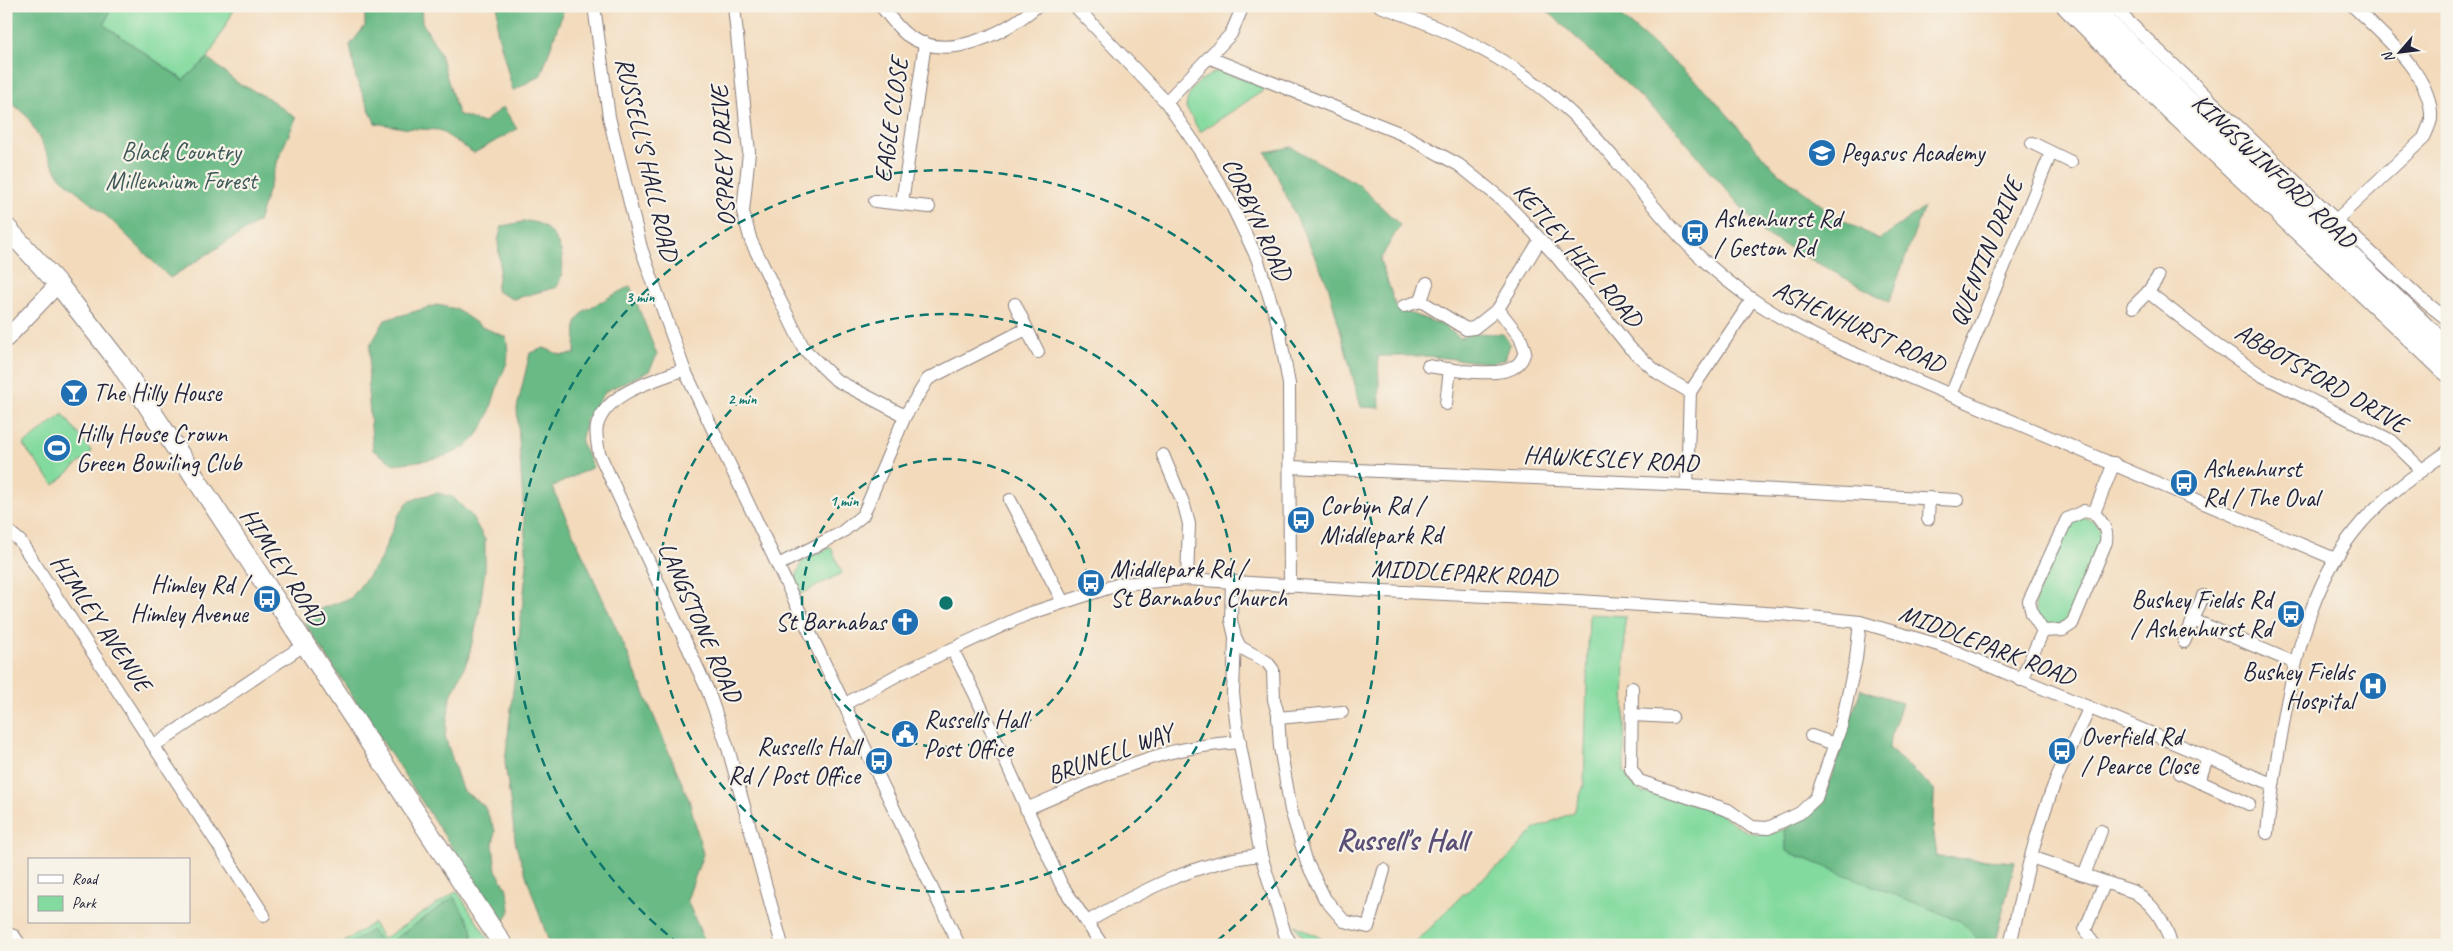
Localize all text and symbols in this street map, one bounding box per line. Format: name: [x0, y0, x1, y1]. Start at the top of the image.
north arrow: [2376, 28, 2426, 78]
text: N: [2378, 48, 2399, 66]
street label: EAGLE CLOSE: [866, 52, 916, 184]
street label: RUSSELL'S HALL ROAD: [608, 54, 687, 266]
street label: OSPREY DRIVE: [703, 82, 743, 227]
street label: KINGSWINFORD ROAD: [2185, 87, 2364, 256]
park label: Black Country Millennium Forest: [106, 136, 259, 197]
place label: Pegasus Academy: [1841, 137, 1987, 169]
school or university icon: Pegasus Academy: [1807, 138, 1837, 168]
street label: CORBYN ROAD: [1215, 152, 1300, 288]
street label: QUENTIN DRIVE: [1942, 170, 2031, 331]
street label: KETLEY HILL ROAD: [1506, 176, 1651, 336]
place label: Ashenhurst Rd / Geston Rd: [1714, 203, 1845, 264]
bus stop icon: Ashenhurst Rd / Geston Rd: [1680, 218, 1710, 248]
street label: ASHENHURST ROAD: [1768, 273, 1952, 382]
text: 3 min: [626, 288, 655, 307]
street label: ABBOTSFORD DRIVE: [2229, 316, 2416, 442]
place label: The Hilly House: [93, 377, 223, 409]
bar icon: The Hilly House: [59, 378, 89, 408]
text: 2 min: [728, 390, 757, 409]
place label: Hilly House Crown Green Bowiling Club: [76, 418, 243, 479]
sports icon: Hilly House Crown Green Bowiling Club: [42, 433, 72, 463]
street label: HAWKESLEY ROAD: [1523, 438, 1701, 480]
place label: Ashenhurst Rd / The Oval: [2203, 453, 2324, 514]
bus stop icon: Ashenhurst Rd / The Oval: [2169, 468, 2199, 498]
place label: Corbyn Rd / Middlepark Rd: [1320, 490, 1446, 551]
text: 1 min: [830, 492, 859, 511]
street label: HIMLEY ROAD: [233, 502, 335, 634]
bus stop icon: Corbyn Rd / Middlepark Rd: [1286, 505, 1316, 535]
street label: LANGSTONE ROAD: [650, 537, 750, 708]
street label: HIMLEY AVENUE: [43, 548, 161, 701]
street label: MIDDLEPARK ROAD: [1370, 552, 1560, 594]
place label: Middlepark Rd / St Barnabus Church: [1110, 553, 1288, 614]
bus stop icon: Middlepark Rd / St Barnabus Church: [1076, 568, 1106, 598]
place label: Himley Rd / Himley Avenue: [131, 569, 253, 630]
bus stop icon: Himley Rd / Himley Avenue: [252, 584, 282, 614]
place label: Bushey Fields Rd / Ashenhurst Rd: [2130, 584, 2276, 645]
centre of rings: [937, 594, 955, 612]
street label: MIDDLEPARK ROAD: [1895, 597, 2082, 694]
bus stop icon: Bushey Fields Rd / Ashenhurst Rd: [2276, 599, 2306, 629]
place label: St Barnabas: [775, 606, 888, 638]
church icon: St Barnabas: [890, 607, 920, 637]
place label: Bushey Fields Hospital: [2242, 656, 2359, 717]
hospital icon: Bushey Fields Hospital: [2358, 671, 2388, 701]
place label: Russells Hall Post Office: [924, 704, 1032, 765]
street label: BRUNELL WAY: [1043, 715, 1181, 792]
public building icon: Russells Hall Post Office: [890, 719, 920, 749]
place label: Overfield Rd / Pearce Close: [2081, 721, 2200, 782]
place label: Russells Hall Rd / Post Office: [728, 731, 865, 792]
bus stop icon: Overfield Rd / Pearce Close: [2047, 736, 2077, 766]
bus stop icon: Russells Hall Rd / Post Office: [864, 746, 894, 776]
district label: Russell's Hall: [1337, 821, 1473, 859]
legend: [28, 858, 190, 924]
text: Road: [72, 870, 99, 889]
text: Park: [72, 894, 97, 913]

